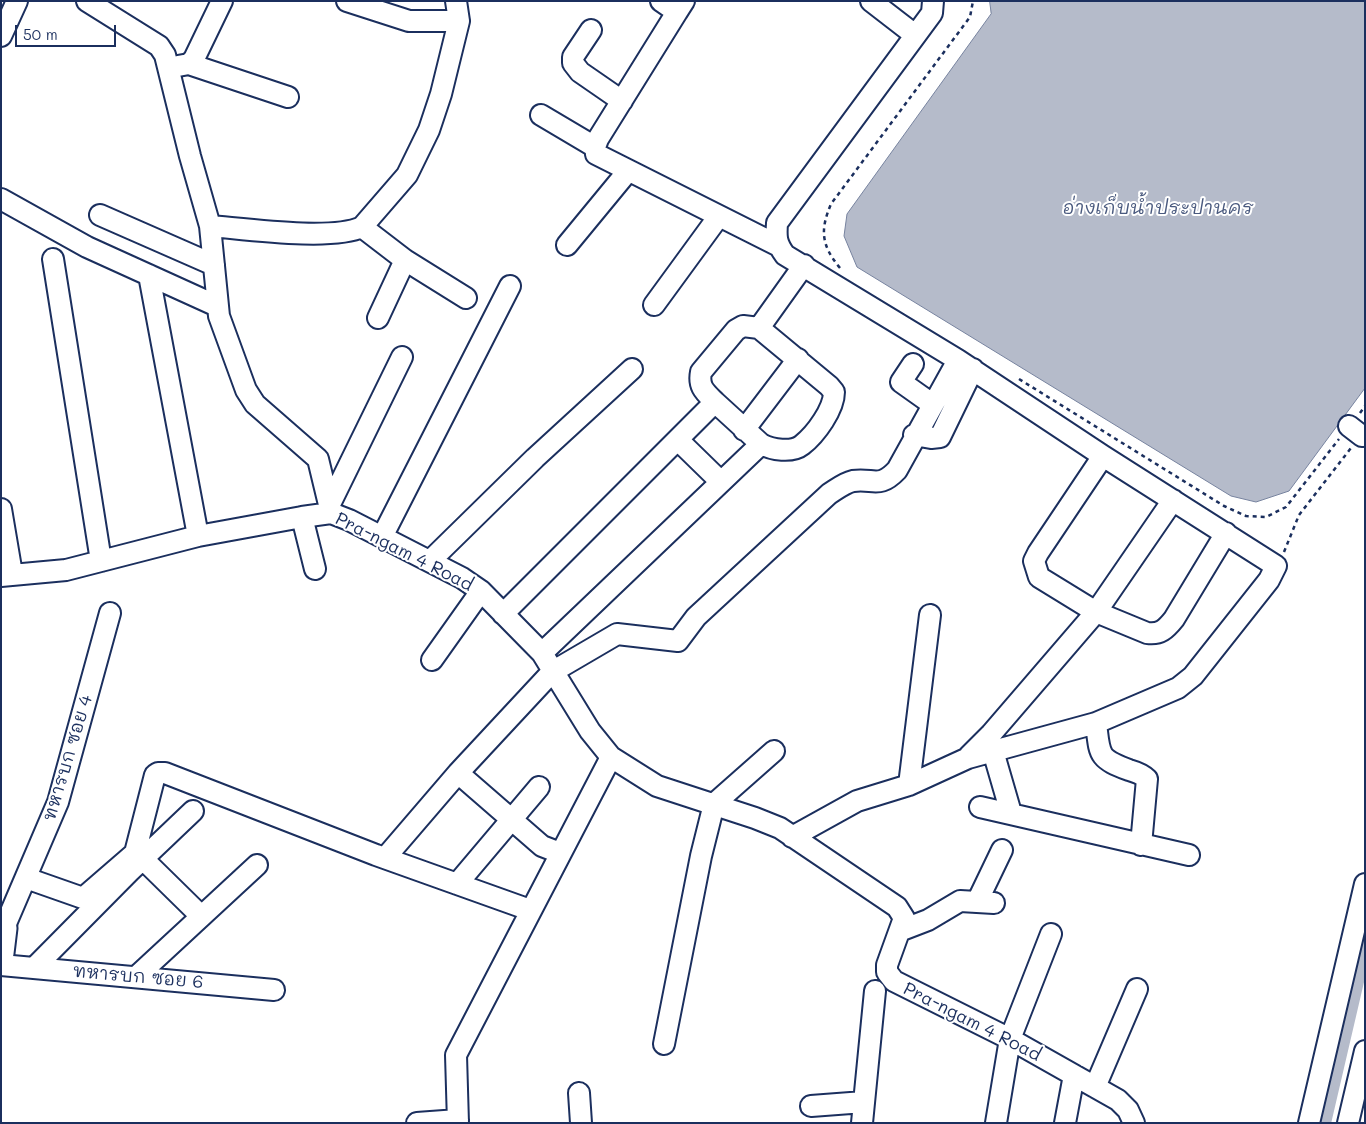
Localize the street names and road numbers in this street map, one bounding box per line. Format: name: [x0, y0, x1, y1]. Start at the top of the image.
street label: Pra-ngam 4 Road: [331, 508, 477, 596]
street label: ทหารบก ซอย 4: [39, 692, 97, 824]
street label: ทหารบก ซอย 6: [72, 961, 204, 993]
street label: Pra-ngam 4 Road: [899, 978, 1045, 1066]

